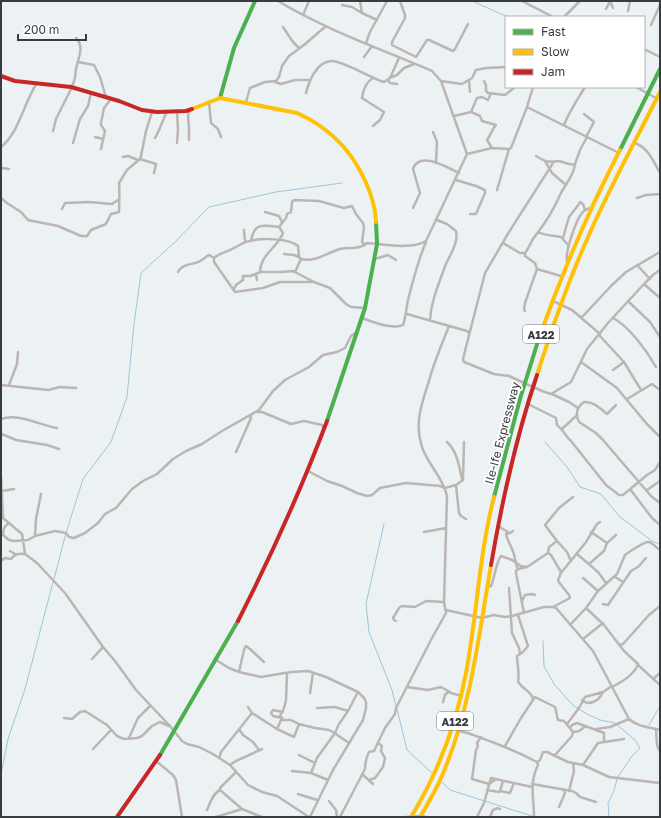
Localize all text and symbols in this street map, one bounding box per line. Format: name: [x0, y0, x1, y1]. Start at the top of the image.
scale bar: [18, 16, 86, 42]
legend: [505, 16, 645, 88]
text: 200 m: [24, 22, 59, 37]
text: Fast: [541, 24, 566, 39]
text: Slow: [541, 44, 569, 59]
text: Jam: [541, 64, 565, 79]
road number: A122: [523, 325, 559, 343]
street label: Ile-Ife Expressway: [481, 380, 523, 486]
road number: A122: [437, 712, 473, 730]

